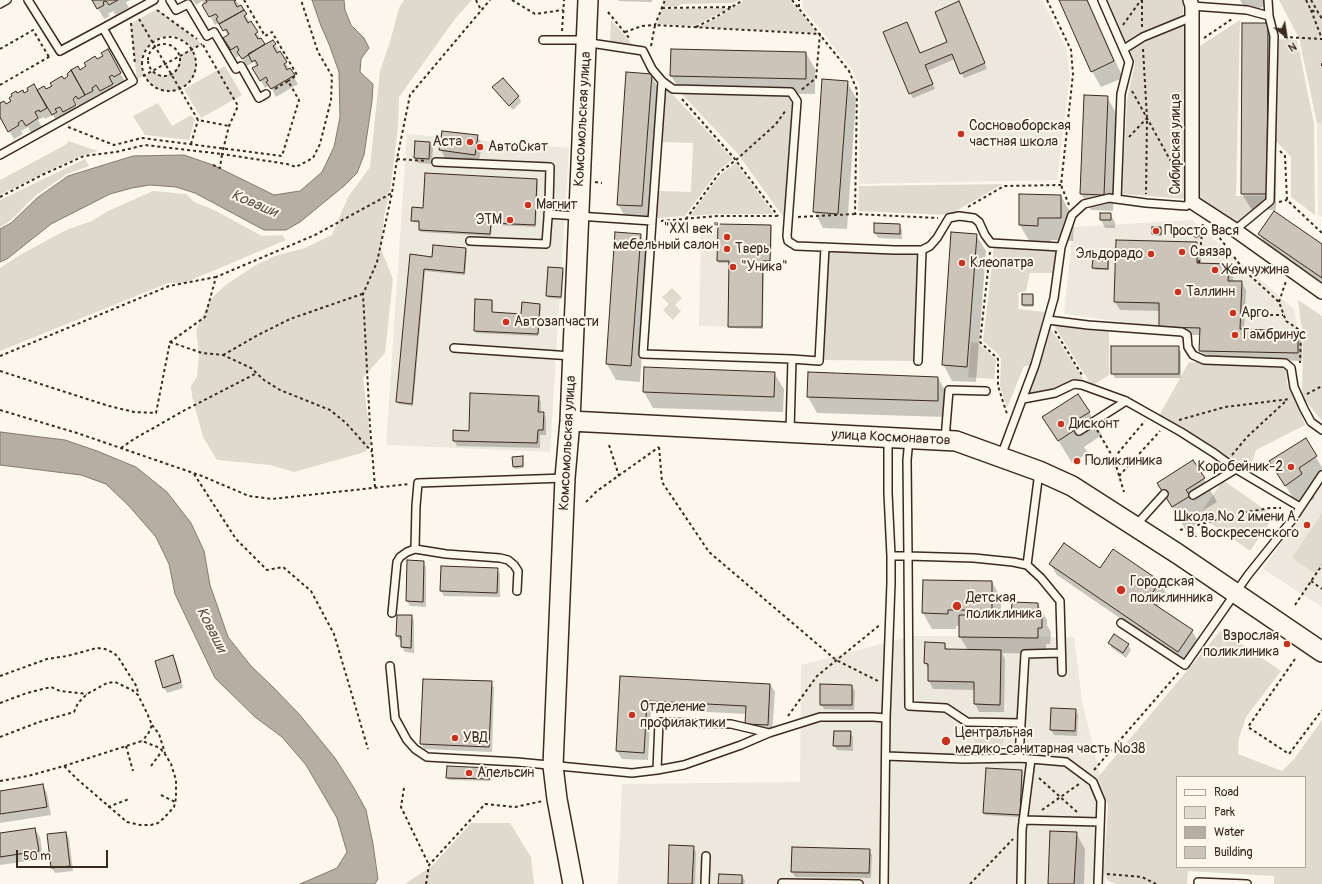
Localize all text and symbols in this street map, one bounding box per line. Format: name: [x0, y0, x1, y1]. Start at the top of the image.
north arrow: [1266, 16, 1306, 56]
text: N: [1286, 39, 1299, 54]
street label: Комсомольская улица: [571, 51, 595, 187]
street label: Сибирская улица: [1168, 93, 1184, 195]
place label: Сосновоборская частная школа: [969, 118, 1071, 150]
marker: Сосновоборская частная школа: [956, 129, 966, 139]
place label: Аста: [433, 134, 462, 150]
marker: Аста: [465, 137, 475, 147]
place label: АвтоСкат: [488, 139, 548, 155]
marker: АвтоСкат: [475, 142, 485, 152]
water label: Коваши: [228, 186, 280, 222]
place label: Магнит: [536, 197, 578, 213]
marker: Магнит: [523, 200, 533, 210]
place label: ЭТМ: [476, 212, 502, 228]
marker: ЭТМ: [505, 215, 515, 225]
place label: "XXI век" мебельный салон: [613, 221, 719, 254]
place label: Просто Вася: [1164, 223, 1239, 239]
marker: Просто Вася: [1151, 226, 1161, 236]
marker: "XXI век" мебельный салон: [722, 232, 732, 242]
place label: Тверь: [735, 241, 770, 257]
marker: Тверь: [722, 244, 732, 254]
place label: Связар: [1190, 244, 1232, 260]
place label: Эльдорадо: [1076, 246, 1143, 262]
marker: Связар: [1177, 247, 1187, 257]
marker: Эльдорадо: [1146, 249, 1156, 259]
place label: Клеопатра: [970, 255, 1034, 271]
marker: Клеопатра: [957, 258, 967, 268]
place label: "Уника": [741, 259, 788, 275]
marker: "Уника": [728, 262, 738, 272]
place label: Жемчужина: [1223, 262, 1289, 278]
marker: Жемчужина: [1210, 265, 1220, 275]
place label: Таллинн: [1186, 284, 1235, 300]
marker: Таллинн: [1173, 287, 1183, 297]
place label: Арго: [1241, 305, 1269, 321]
marker: Арго: [1228, 308, 1238, 318]
place label: Автозапчасти: [514, 314, 599, 330]
marker: Автозапчасти: [501, 317, 511, 327]
place label: Гамбринус: [1243, 327, 1306, 343]
marker: Гамбринус: [1230, 330, 1240, 340]
street label: Комсомольская улица: [556, 375, 580, 511]
place label: Дисконт: [1069, 416, 1119, 432]
marker: Дисконт: [1056, 419, 1066, 429]
street label: улица Космонавтов: [831, 426, 951, 450]
place label: Поликлиника: [1085, 453, 1162, 469]
marker: Поликлиника: [1072, 456, 1082, 466]
place label: Коробейник-2: [1197, 459, 1283, 475]
marker: Коробейник-2: [1286, 462, 1296, 472]
place label: Школа № 2 имени А. В. Воскресенского: [1174, 509, 1299, 542]
marker: Школа № 2 имени А. В. Воскресенского: [1302, 520, 1312, 530]
place label: Городская поликлинника: [1130, 574, 1213, 606]
marker: Городская поликлинника: [1115, 584, 1127, 596]
place label: Детская поликлиника: [966, 590, 1042, 622]
marker: Детская поликлиника: [951, 600, 963, 612]
water label: Коваши: [192, 604, 230, 656]
place label: Взрослая поликлиника: [1203, 628, 1279, 660]
marker: Взрослая поликлиника: [1282, 639, 1292, 649]
place label: Отделение профилактики: [640, 699, 725, 732]
marker: Отделение профилактики: [627, 710, 637, 720]
place label: Центральная медико-санитарная часть №38: [955, 725, 1145, 758]
place label: УВД: [463, 730, 488, 746]
marker: УВД: [450, 733, 460, 743]
marker: Центральная медико-санитарная часть №38: [940, 735, 952, 747]
place label: Апельсин: [477, 765, 534, 781]
marker: Апельсин: [464, 768, 474, 778]
legend: [1176, 776, 1306, 868]
text: Road: [1214, 785, 1239, 800]
text: Park: [1214, 805, 1235, 820]
text: Water: [1214, 825, 1245, 840]
scale bar: [18, 842, 110, 868]
text: Building: [1214, 845, 1253, 860]
text: 50 m: [23, 849, 51, 864]

